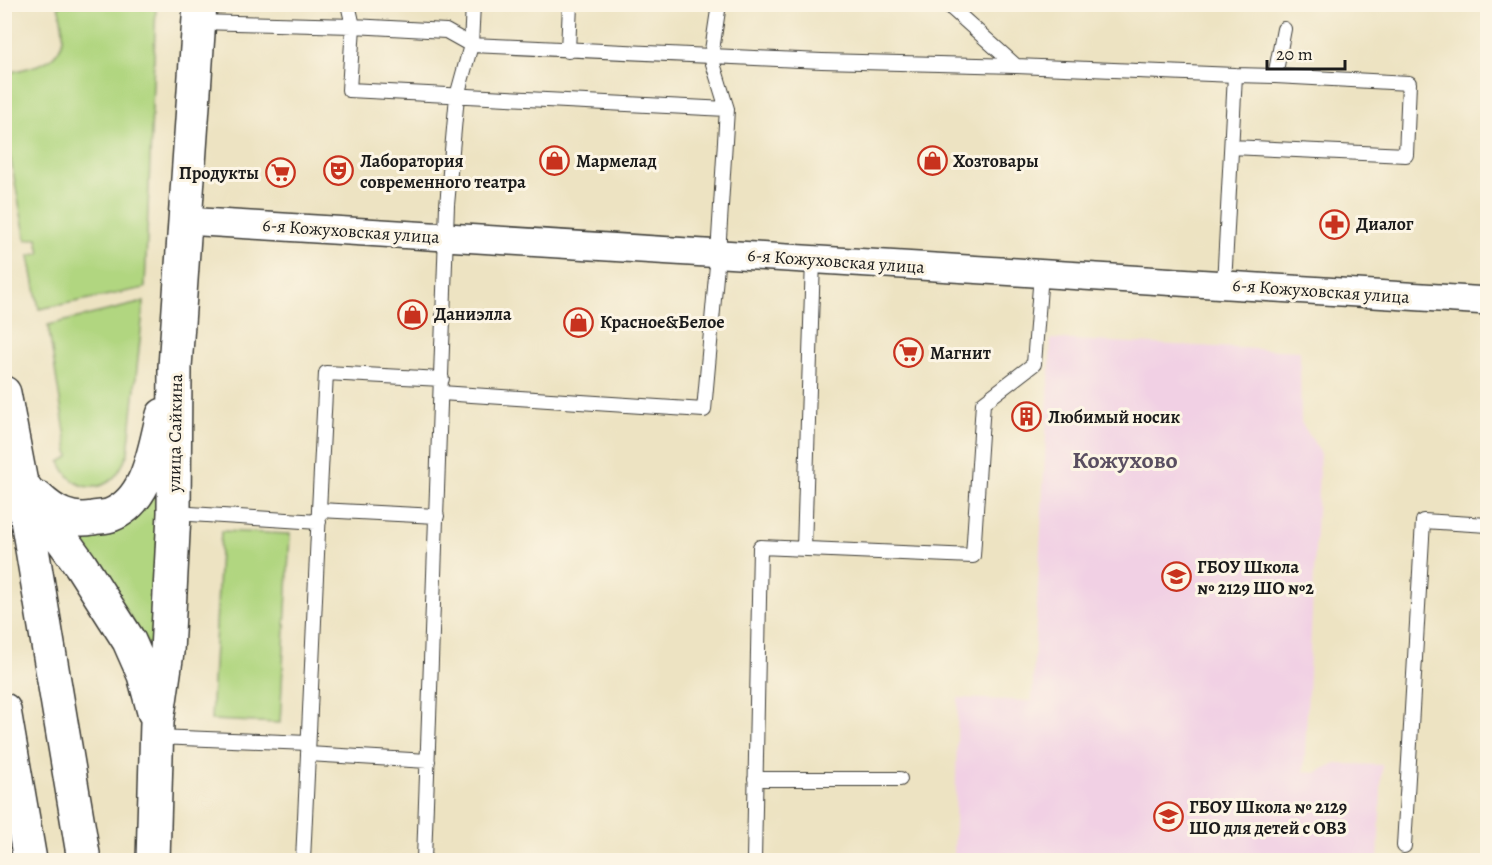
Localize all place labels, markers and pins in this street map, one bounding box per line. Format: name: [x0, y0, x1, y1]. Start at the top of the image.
shop icon: Мармелад: [539, 145, 571, 177]
shop icon: Хозтовары: [916, 145, 948, 177]
place label: Лаборатория современного театра: [360, 149, 526, 194]
place label: Мармелад: [576, 149, 657, 173]
place label: Хозтовары: [953, 149, 1039, 173]
theatre icon: Лаборатория современного театра: [323, 155, 355, 187]
supermarket icon: Продукты: [264, 157, 296, 189]
place label: Продукты: [179, 161, 259, 185]
pharmacy icon: Диалог: [1319, 208, 1351, 240]
place label: Диалог: [1356, 212, 1414, 236]
shop icon: Даниэлла: [397, 298, 429, 330]
place label: Даниэлла: [434, 302, 512, 326]
shop icon: Красное&Белое: [563, 306, 595, 338]
place label: Красное&Белое: [600, 310, 725, 334]
supermarket icon: Магнит: [893, 337, 925, 369]
place label: Магнит: [930, 341, 991, 365]
building icon: Любимый носик: [1011, 401, 1043, 433]
place label: Любимый носик: [1048, 405, 1180, 429]
place label: ГБОУ Школа № 2129 ШО №2: [1197, 555, 1314, 600]
school or university icon: ГБОУ Школа № 2129 ШО №2: [1160, 561, 1192, 593]
place label: ГБОУ Школа № 2129 ШО для детей с ОВЗ: [1189, 795, 1347, 840]
school or university icon: ГБОУ Школа № 2129 ШО для детей с ОВЗ: [1152, 801, 1184, 833]

